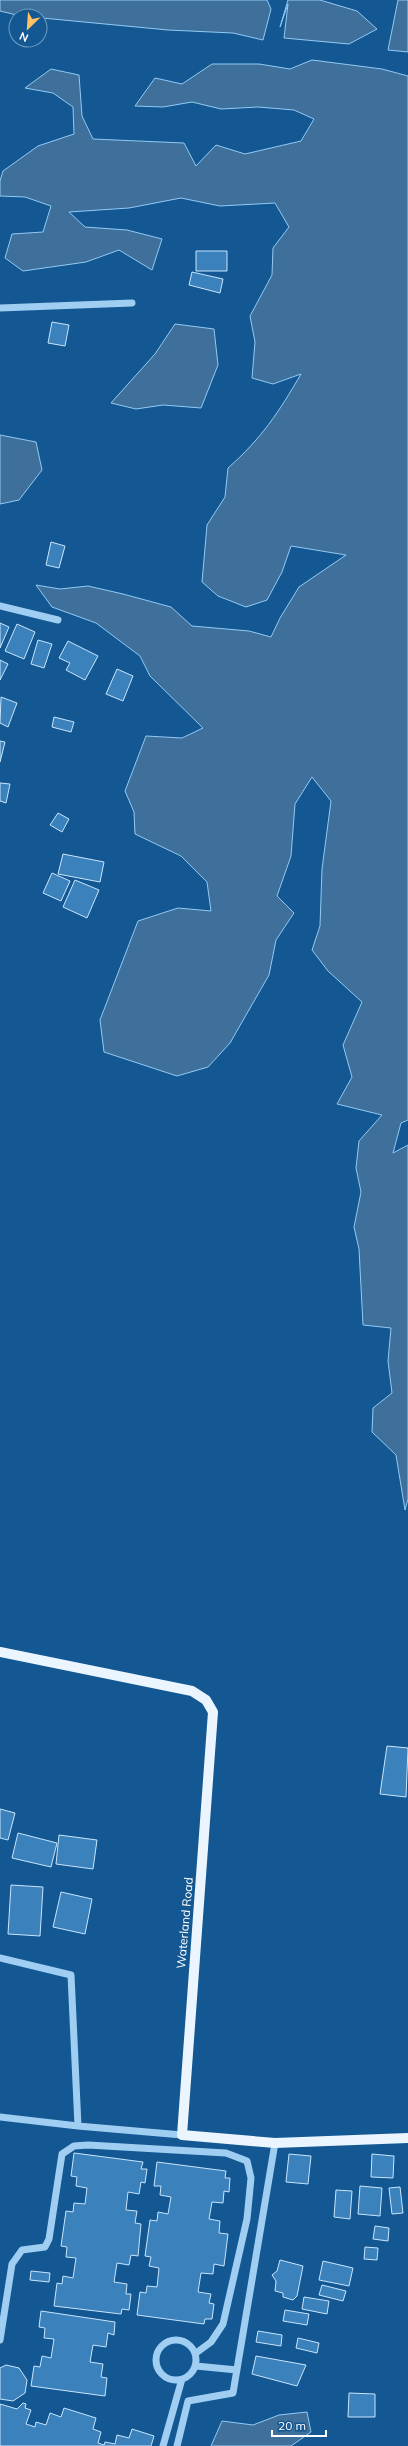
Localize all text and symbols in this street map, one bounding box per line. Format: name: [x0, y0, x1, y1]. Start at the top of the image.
north arrow: [8, 8, 48, 48]
text: N: [17, 29, 30, 45]
street label: Waterland Road: [173, 1877, 196, 1969]
scale bar: [272, 2412, 326, 2438]
text: 20 m: [278, 2418, 306, 2433]

